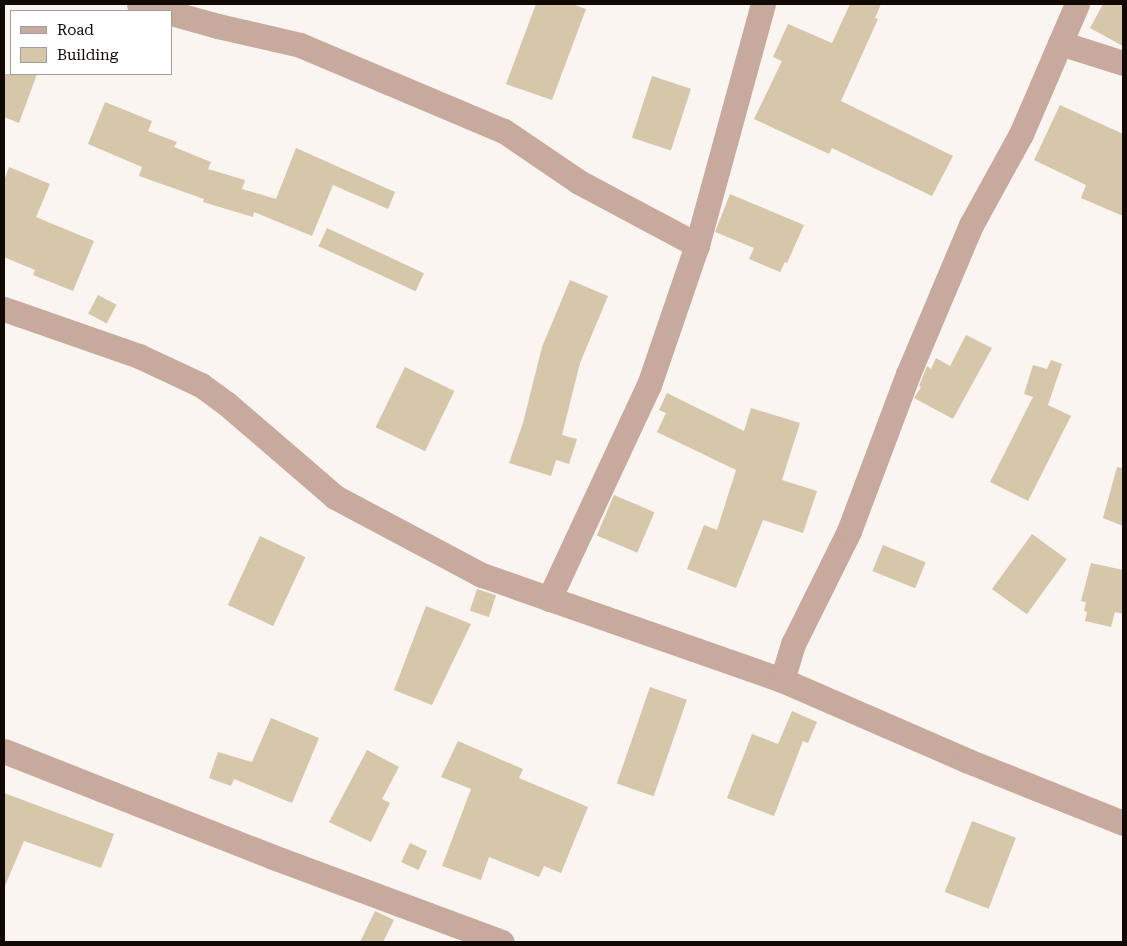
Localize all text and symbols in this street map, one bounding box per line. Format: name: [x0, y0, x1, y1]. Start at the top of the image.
legend: [10, 10, 172, 75]
text: Road: [57, 21, 94, 39]
text: Building: [57, 46, 118, 64]

